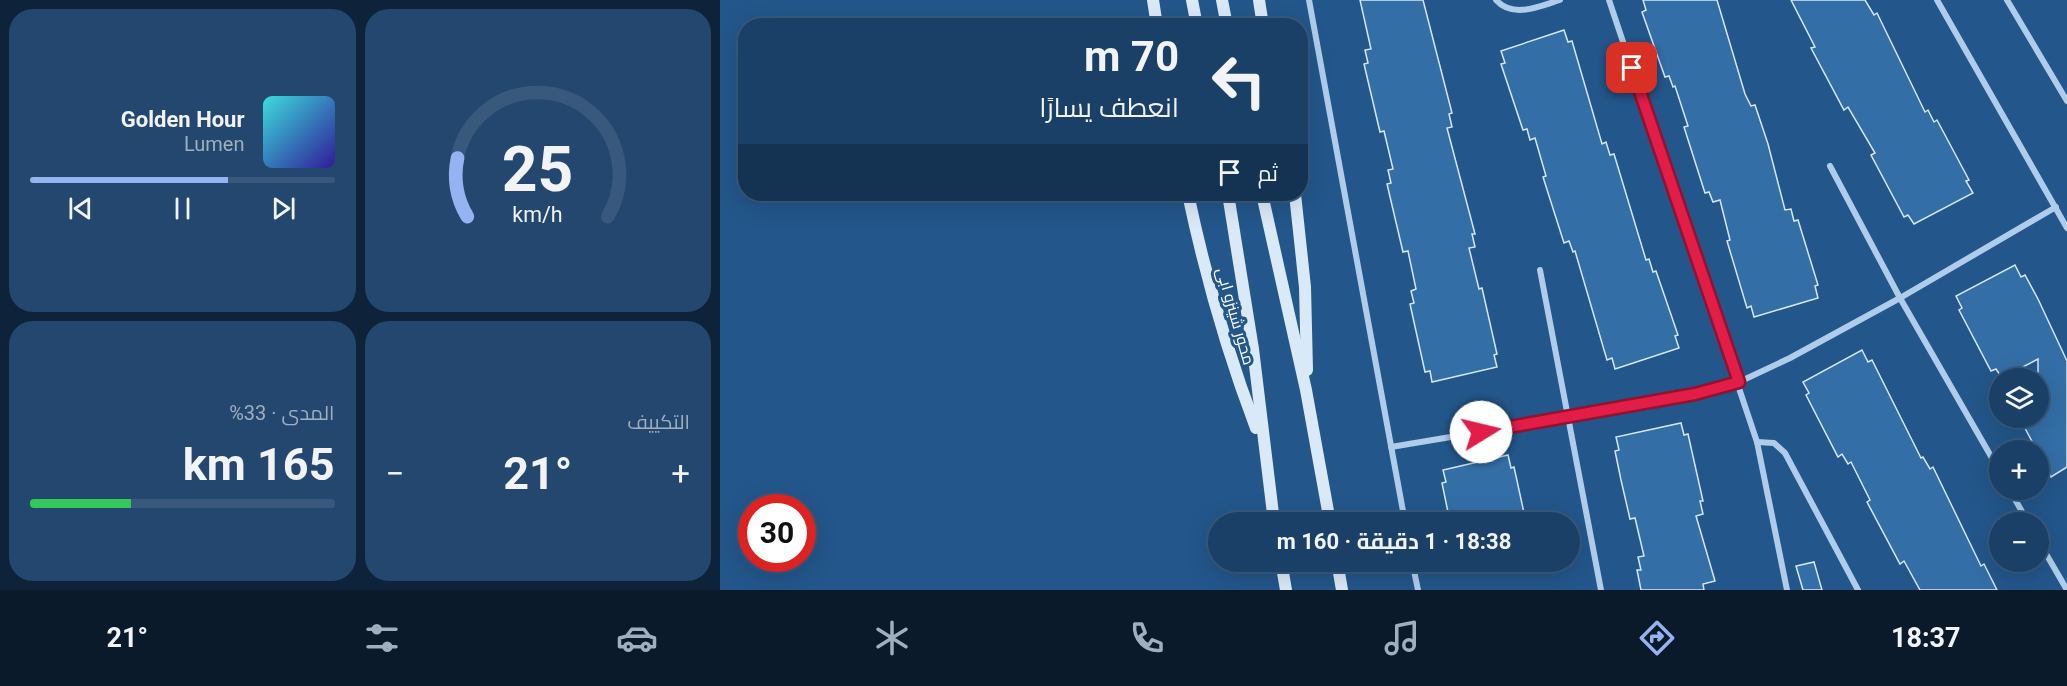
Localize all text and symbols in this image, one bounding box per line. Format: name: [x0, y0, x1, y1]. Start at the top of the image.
text: 70 m: [1084, 32, 1179, 81]
icon: left: [1200, 42, 1278, 120]
pin: [1606, 42, 1657, 93]
icon: arrive: [1615, 51, 1648, 84]
text: انعطف يسارًا: [1039, 92, 1179, 124]
text: Golden Hour: [121, 107, 245, 132]
text: Lumen: [184, 132, 245, 156]
text: 25: [502, 134, 574, 207]
icon: arrive: [1213, 156, 1246, 189]
text: ثم: [1258, 161, 1278, 186]
icon: previous: [64, 192, 97, 225]
icon: pause: [166, 192, 199, 225]
icon: next: [267, 192, 300, 225]
text: km/h: [513, 203, 563, 228]
street label: محور شينزو ابى: [1212, 265, 1258, 367]
map controls: [1989, 368, 2049, 572]
button: layers: [1989, 368, 2049, 428]
position arrow: [1449, 400, 1513, 464]
text: المدى · 33%: [229, 401, 335, 425]
text: التكييف: [627, 410, 690, 434]
text: 165 km: [183, 438, 335, 491]
button: +: [1989, 440, 2049, 500]
text: 21°: [503, 447, 572, 500]
text: −: [386, 454, 404, 493]
text: +: [671, 454, 690, 493]
speed limit sign: 30: [738, 494, 816, 572]
button: −: [1989, 512, 2049, 572]
text: 18:38 · 1 دقيقة · 160 m: [1277, 529, 1511, 554]
icon: filters: [361, 617, 403, 659]
icon: car: [616, 617, 658, 659]
icon: climate: [871, 617, 913, 659]
icon: phone: [1126, 617, 1168, 659]
icon: music: [1381, 617, 1423, 659]
icon: directions: [1636, 617, 1678, 659]
text: 21°: [107, 622, 148, 654]
text: 18:37: [1891, 622, 1961, 654]

